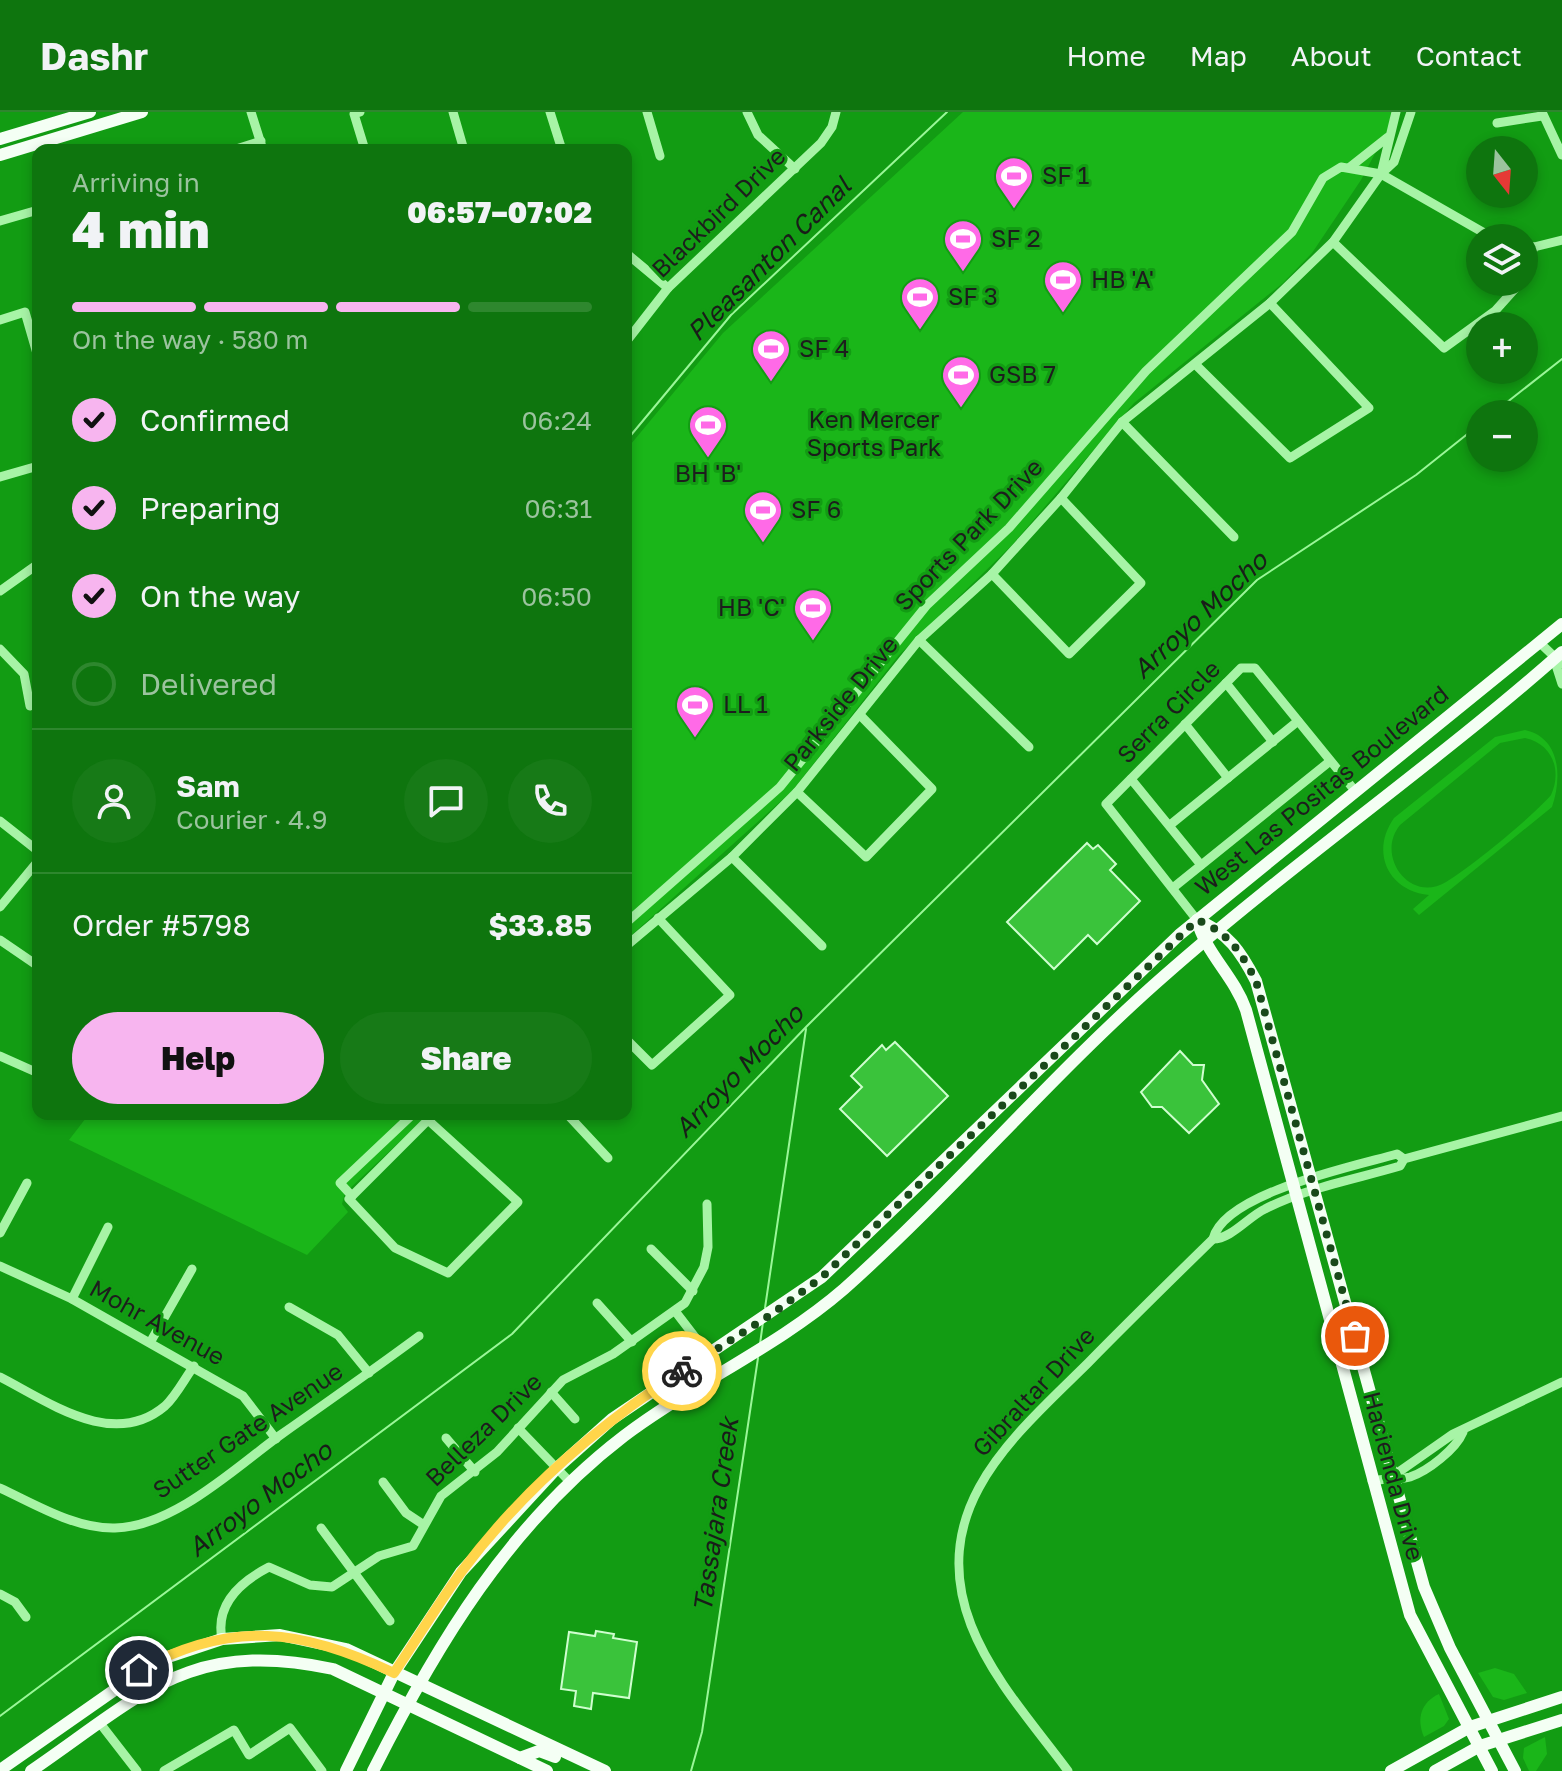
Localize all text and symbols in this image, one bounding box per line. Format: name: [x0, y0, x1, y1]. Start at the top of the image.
text: Dashr: [40, 33, 148, 78]
text: Home: [1067, 39, 1146, 72]
text: Map: [1190, 39, 1247, 72]
text: About: [1291, 39, 1372, 72]
text: Contact: [1416, 39, 1522, 72]
north arrow: [1466, 136, 1538, 208]
map controls: [1466, 136, 1538, 472]
street label: Blackbird Drive: [645, 141, 791, 283]
sports icon: SF 1: [993, 155, 1035, 210]
place label: SF 1: [1042, 160, 1089, 189]
text: Arriving in: [72, 167, 200, 198]
water label: Pleasanton Canal: [680, 169, 858, 347]
text: 06:57–07:02: [407, 194, 592, 230]
text: 4 min: [72, 197, 210, 259]
sports icon: SF 2: [942, 218, 984, 273]
place label: SF 2: [991, 223, 1041, 252]
button: layers: [1466, 224, 1538, 296]
sports icon: HB 'A': [1042, 259, 1084, 314]
place label: HB 'A': [1091, 264, 1154, 293]
sports icon: SF 3: [899, 276, 941, 331]
place label: SF 3: [948, 281, 998, 310]
button: +: [1466, 312, 1538, 384]
text: On the way · 580 m: [72, 324, 308, 355]
sports icon: SF 4: [750, 328, 792, 383]
place label: SF 4: [799, 333, 849, 362]
sports icon: GSB 7: [940, 354, 982, 409]
place label: GSB 7: [989, 359, 1056, 388]
icon: check: [72, 398, 116, 442]
button: −: [1466, 400, 1538, 472]
text: Confirmed: [140, 402, 290, 438]
sports icon: BH 'B': [687, 404, 729, 459]
park label: Ken Mercer Sports Park: [807, 404, 941, 461]
text: 06:24: [521, 405, 592, 436]
street label: Sports Park Drive: [888, 452, 1048, 616]
place label: BH 'B': [675, 458, 741, 487]
icon: check: [72, 486, 116, 530]
sports icon: SF 6: [742, 489, 784, 544]
text: Preparing: [140, 490, 281, 526]
text: 06:31: [525, 493, 592, 524]
place label: SF 6: [791, 494, 841, 523]
water label: Arroyo Mocho: [1126, 544, 1274, 685]
icon: check: [72, 574, 116, 618]
text: On the way: [140, 578, 300, 614]
text: 06:50: [521, 581, 592, 612]
sports icon: HB 'C': [792, 587, 834, 642]
place label: HB 'C': [718, 592, 785, 621]
street label: Parkside Drive: [777, 630, 903, 776]
street label: Serra Circle: [1110, 653, 1225, 768]
text: Delivered: [140, 666, 277, 702]
street label: West Las Positas Boulevard: [1189, 679, 1454, 901]
sports icon: LL 1: [674, 684, 716, 739]
place label: LL 1: [723, 689, 768, 718]
button: person: [72, 759, 156, 843]
button: chat: [404, 759, 488, 843]
button: phone: [508, 759, 592, 843]
text: Sam: [176, 768, 240, 804]
text: Courier · 4.9: [176, 804, 328, 835]
text: Order #5798: [72, 907, 251, 943]
text: $33.85: [488, 907, 592, 943]
water label: Arroyo Mocho: [668, 997, 811, 1143]
button: Help: [72, 1012, 324, 1104]
button: Share: [340, 1012, 592, 1104]
street label: Mohr Avenue: [85, 1273, 230, 1371]
pin: [1321, 1302, 1389, 1370]
icon: bag: [1333, 1314, 1377, 1358]
street label: Gibraltar Drive: [966, 1320, 1100, 1462]
courier: [642, 1331, 722, 1411]
icon: bike: [660, 1349, 704, 1393]
street label: Sutter Gate Avenue: [147, 1355, 348, 1504]
street label: Belleza Drive: [419, 1366, 547, 1492]
street label: Hacienda Drive: [1358, 1388, 1431, 1563]
water label: Tassajara Creek: [687, 1414, 745, 1614]
water label: Arroyo Mocho: [182, 1434, 339, 1563]
pin: [105, 1636, 173, 1704]
icon: home: [117, 1648, 161, 1692]

